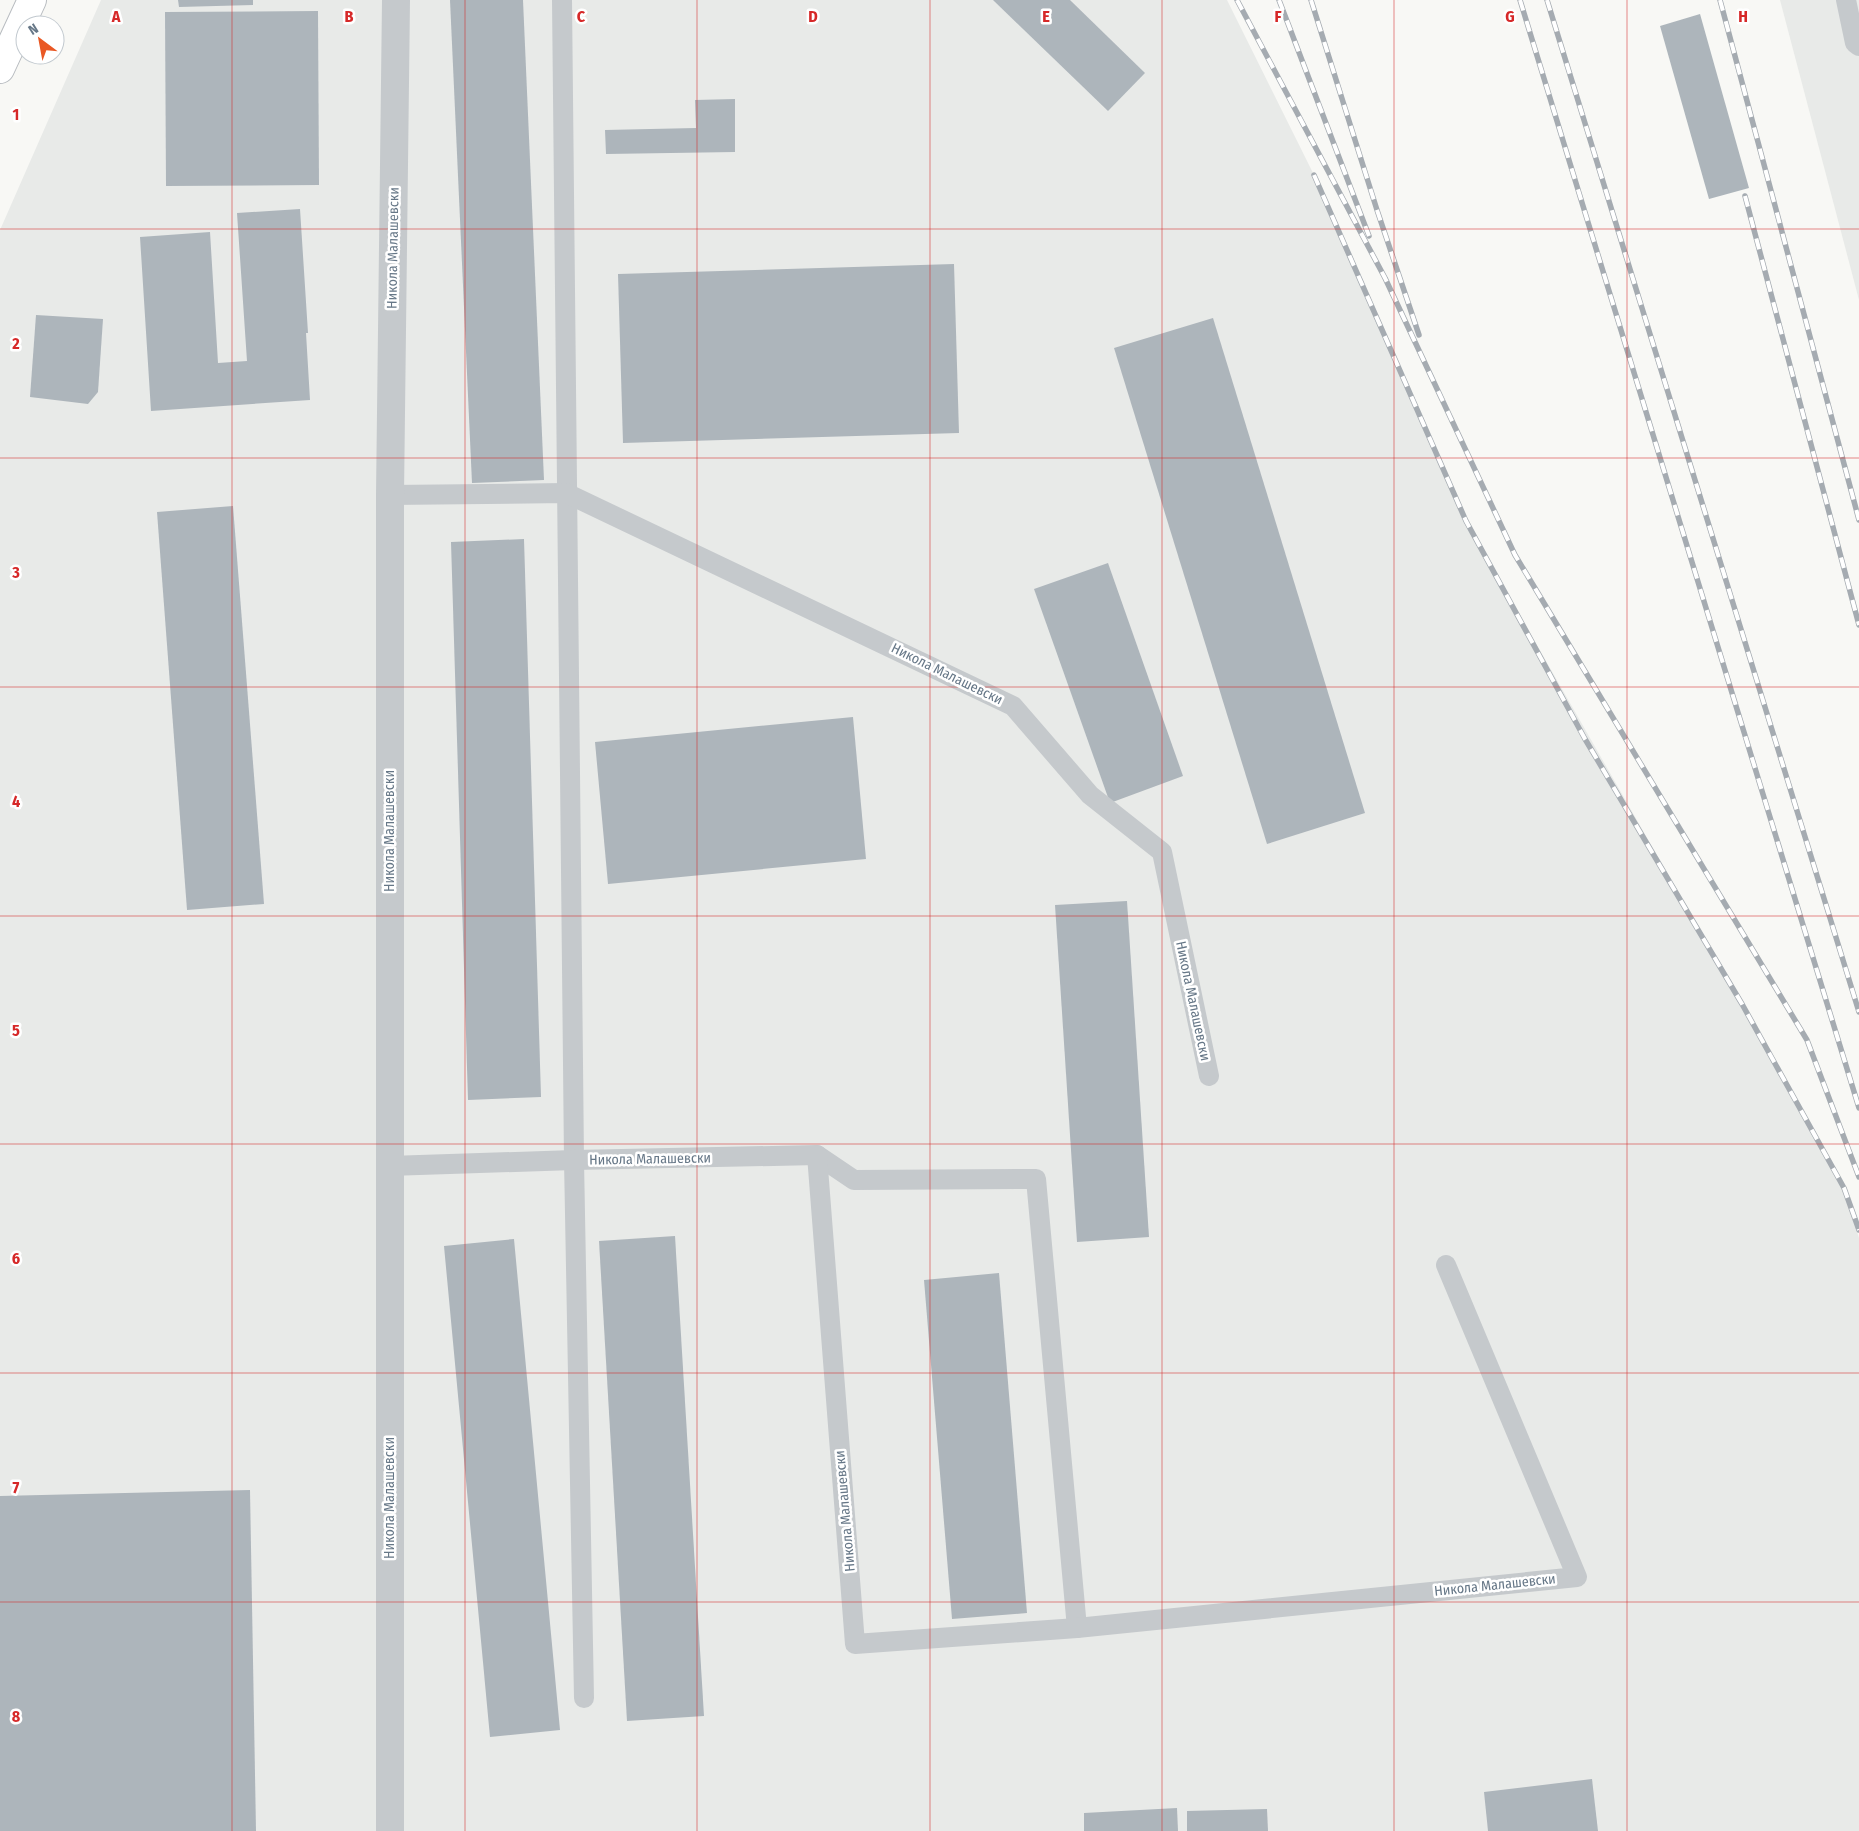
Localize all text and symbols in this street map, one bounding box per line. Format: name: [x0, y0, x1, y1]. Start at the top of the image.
text: A: [111, 7, 121, 26]
text: B: [345, 7, 354, 26]
text: C: [577, 7, 586, 26]
text: D: [808, 7, 818, 26]
text: E: [1042, 7, 1050, 26]
text: F: [1274, 7, 1282, 26]
text: G: [1505, 7, 1515, 26]
text: H: [1738, 7, 1748, 26]
north arrow: [15, 15, 65, 65]
text: N: [25, 20, 41, 39]
text: 1: [13, 105, 19, 124]
street label: Никола Малашевски: [383, 187, 403, 309]
text: 2: [11, 334, 20, 353]
text: 3: [11, 563, 20, 582]
street label: Никола Малашевски: [889, 640, 1005, 708]
street label: Никола Малашевски: [381, 770, 398, 892]
text: 4: [12, 792, 20, 811]
street label: Никола Малашевски: [1172, 940, 1214, 1062]
text: 5: [12, 1021, 20, 1040]
street label: Никола Малашевски: [589, 1149, 711, 1169]
text: 6: [12, 1249, 20, 1268]
street label: Никола Малашевски: [381, 1437, 398, 1559]
street label: Никола Малашевски: [831, 1450, 859, 1572]
text: 7: [13, 1478, 20, 1497]
street label: Никола Малашевски: [1434, 1570, 1556, 1600]
text: 8: [12, 1707, 21, 1726]

